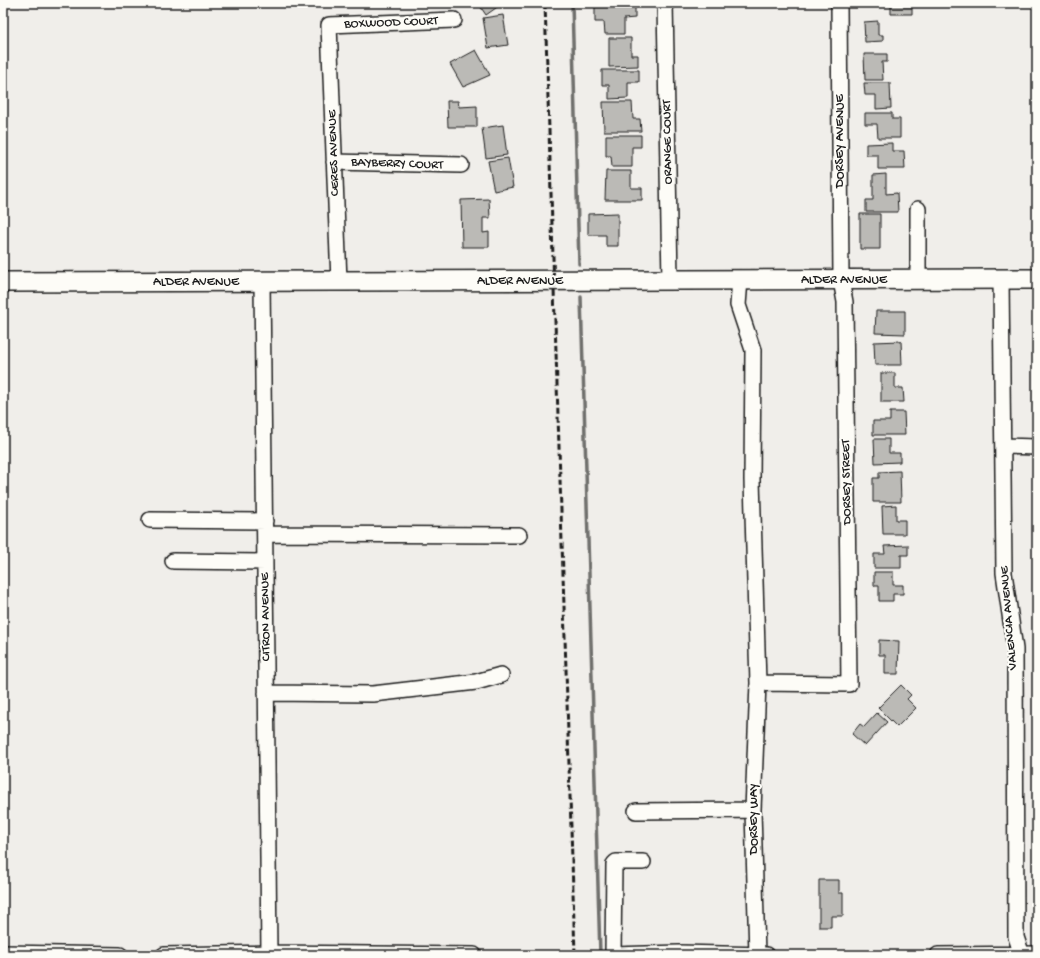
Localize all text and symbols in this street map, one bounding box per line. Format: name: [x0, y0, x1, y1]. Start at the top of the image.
street label: BOXWOOD COURT: [343, 14, 439, 32]
street label: DORSEY AVENUE: [833, 93, 848, 189]
street label: ORANGE COURT: [660, 99, 676, 184]
street label: CERES AVENUE: [325, 109, 343, 196]
street label: BAYBERRY COURT: [350, 155, 444, 173]
street label: ALDER AVENUE: [801, 273, 888, 288]
street label: ALDER AVENUE: [477, 274, 564, 289]
street label: ALDER AVENUE: [153, 275, 240, 290]
street label: DORSEY STREET: [839, 438, 855, 526]
street label: VALENCIA AVENUE: [997, 565, 1021, 672]
street label: CITRON AVENUE: [258, 572, 274, 661]
street label: DORSEY WAY: [747, 783, 762, 856]

